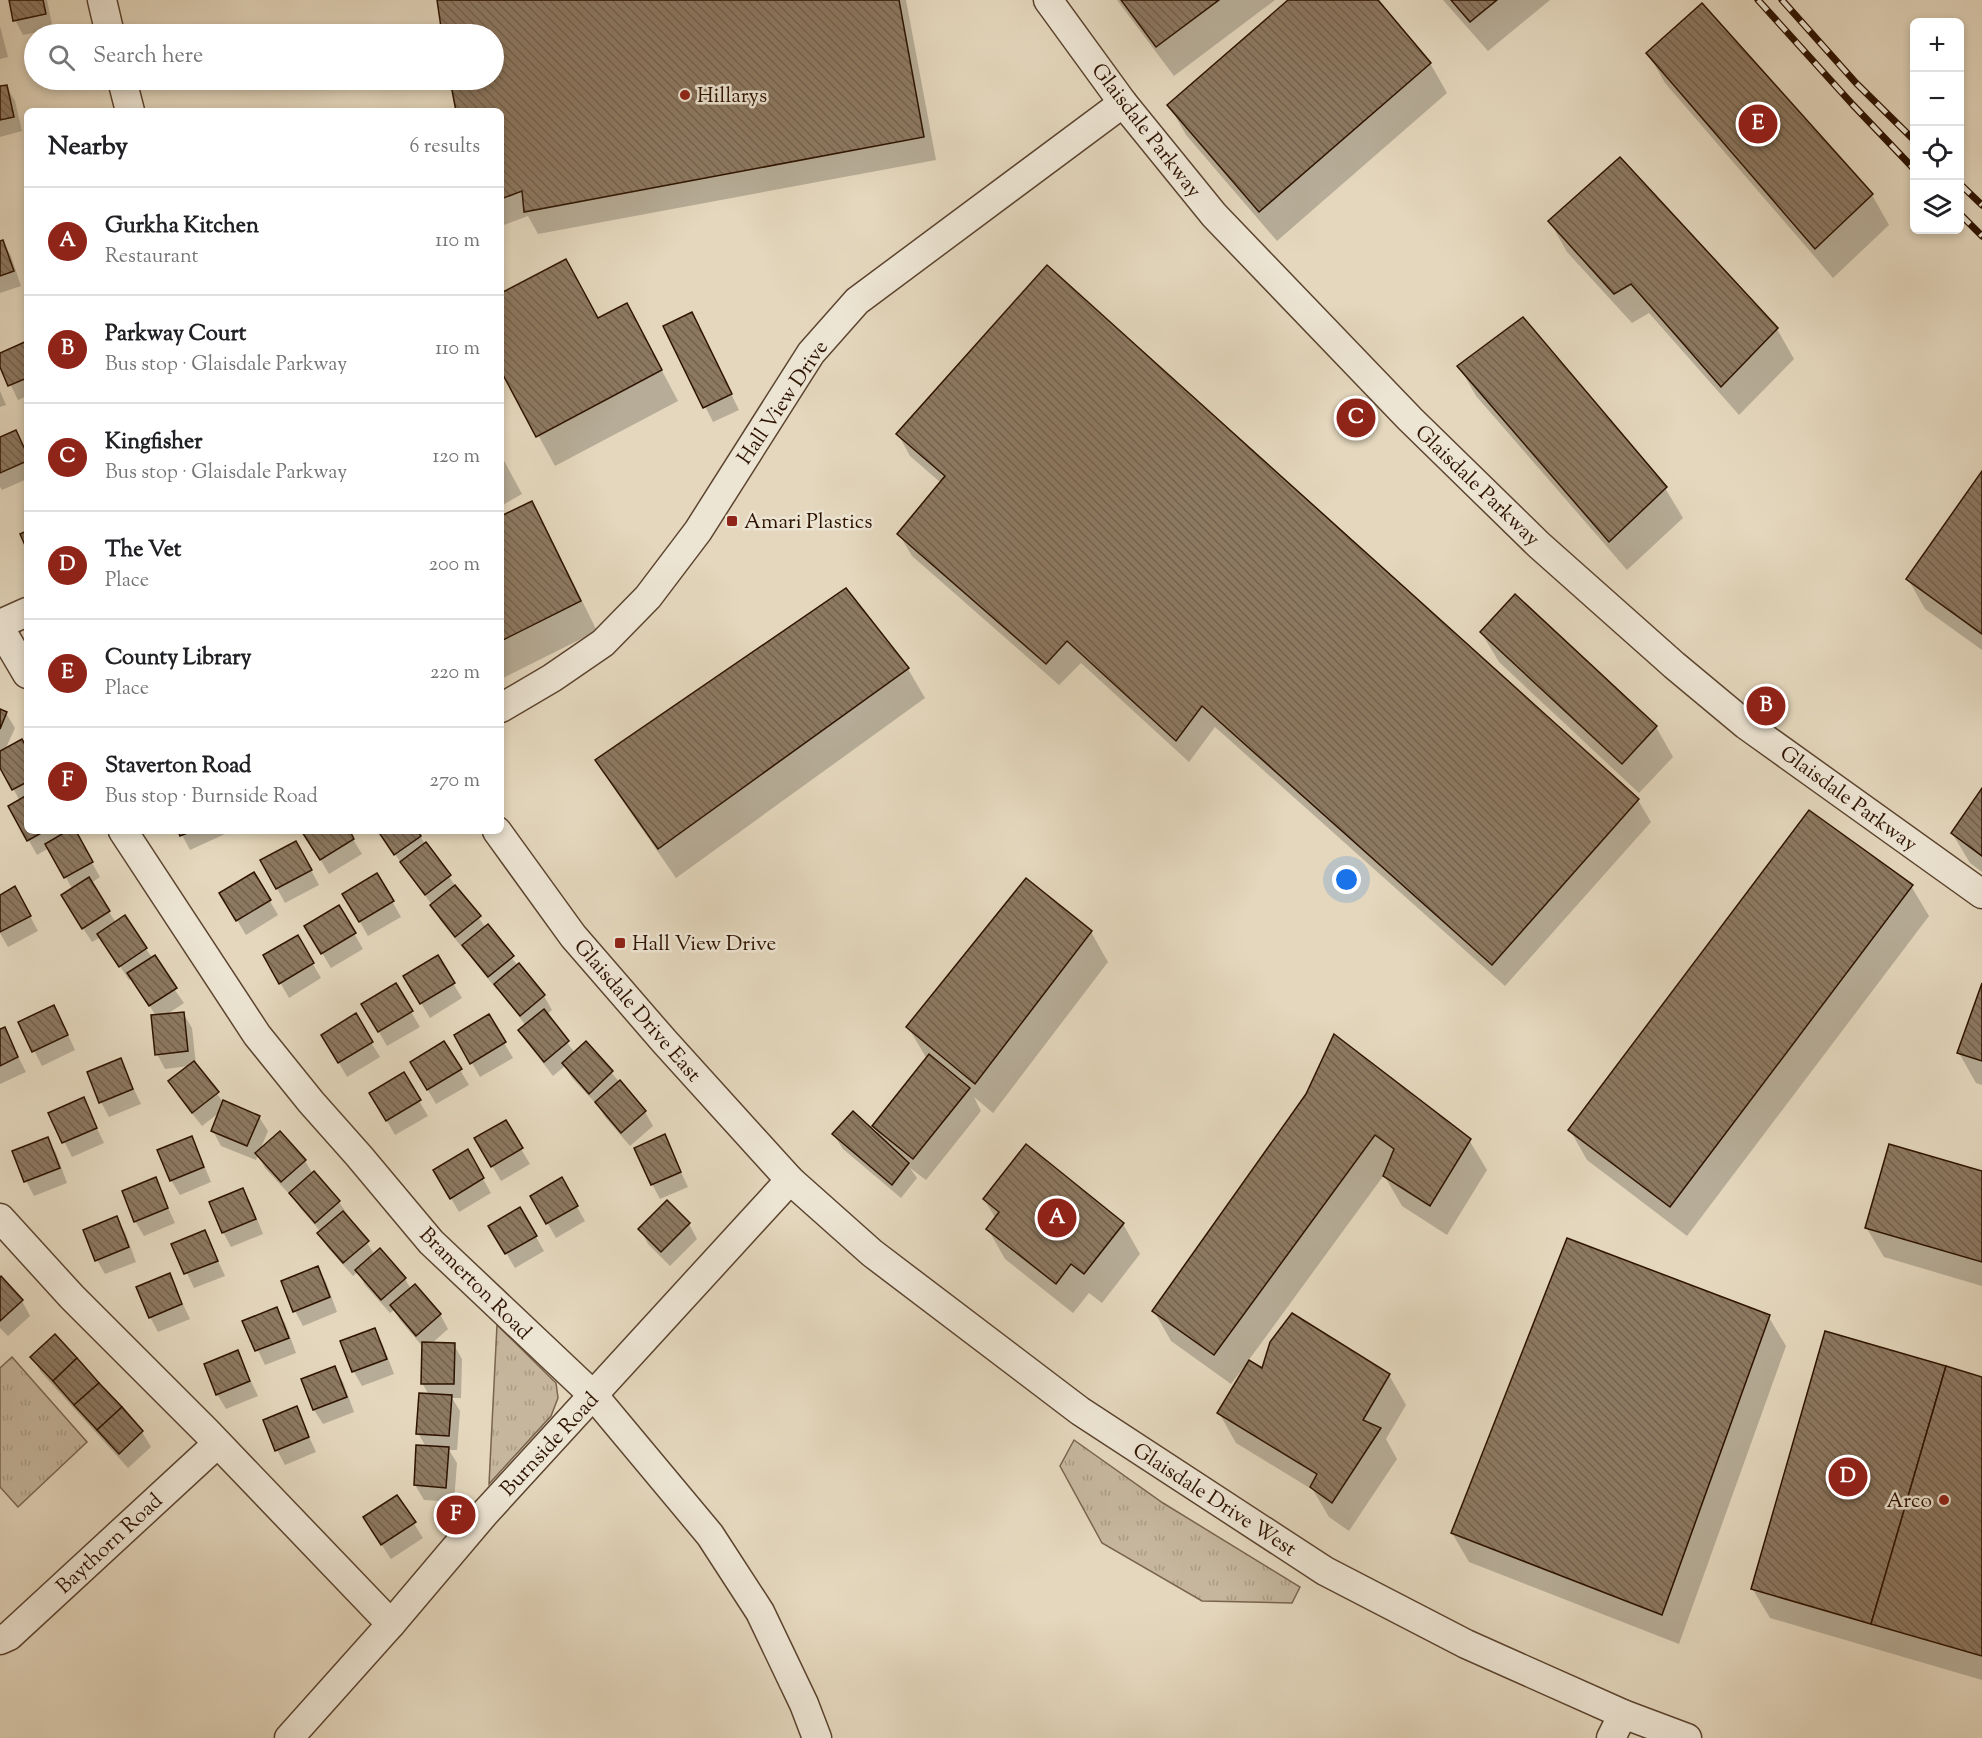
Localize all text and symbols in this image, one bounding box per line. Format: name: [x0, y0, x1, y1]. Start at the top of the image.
map controls: [1910, 18, 1964, 234]
button: +: [1910, 18, 1964, 72]
search box: [24, 24, 504, 90]
icon: search: [45, 41, 78, 74]
text: Search here: [93, 41, 203, 73]
street label: Glaisdale Parkway: [1083, 57, 1208, 205]
button: −: [1910, 72, 1964, 126]
place label: Hillarys: [697, 82, 767, 112]
marker: Hillarys: [678, 88, 692, 102]
pin: E: [1738, 102, 1778, 146]
button: locate: [1910, 126, 1964, 180]
text: Nearby: [48, 129, 128, 166]
text: 6 results: [410, 133, 480, 162]
button: layers: [1910, 180, 1964, 234]
text: Gurkha Kitchen: [105, 211, 259, 243]
text: A: [59, 227, 76, 256]
text: 110 m: [435, 227, 480, 256]
text: Restaurant: [105, 243, 198, 272]
text: Parkway Court: [105, 319, 246, 351]
text: B: [61, 335, 74, 364]
text: 110 m: [435, 335, 480, 364]
street label: Hall View Drive: [731, 335, 836, 471]
text: Bus stop · Glaisdale Parkway: [105, 351, 347, 380]
pin: C: [1336, 396, 1376, 440]
street label: Glaisdale Parkway: [1407, 419, 1546, 554]
text: Kingfisher: [105, 427, 202, 459]
text: C: [59, 443, 76, 472]
text: 120 m: [432, 443, 480, 472]
text: Bus stop · Glaisdale Parkway: [105, 459, 347, 488]
place label: Amari Plastics: [744, 508, 873, 538]
marker: Amari Plastics: [725, 514, 739, 528]
text: The Vet: [105, 535, 181, 567]
text: D: [60, 551, 75, 580]
text: 200 m: [429, 551, 480, 580]
text: Place: [105, 567, 149, 596]
text: County Library: [105, 643, 251, 675]
text: E: [61, 659, 74, 688]
text: 220 m: [430, 659, 480, 688]
text: Place: [105, 675, 149, 704]
pin: B: [1746, 684, 1786, 728]
street label: Glaisdale Parkway: [1773, 739, 1923, 860]
text: Staverton Road: [105, 751, 252, 783]
text: F: [62, 767, 73, 796]
text: 270 m: [430, 767, 480, 796]
text: Bus stop · Burnside Road: [105, 783, 318, 812]
your location: [1332, 865, 1361, 894]
place label: Hall View Drive: [632, 930, 776, 960]
street label: Glaisdale Drive East: [566, 933, 707, 1090]
marker: Hall View Drive: [613, 936, 627, 950]
pin: A: [1038, 1196, 1076, 1240]
street label: Bramerton Road: [412, 1221, 538, 1348]
street label: Burnside Road: [494, 1386, 607, 1504]
street label: Glaisdale Drive West: [1126, 1436, 1302, 1565]
pin: D: [1828, 1454, 1868, 1500]
street label: Baythorn Road: [50, 1487, 170, 1602]
place label: Arco: [1887, 1487, 1932, 1517]
pin: F: [436, 1492, 476, 1538]
marker: Arco: [1937, 1493, 1951, 1507]

